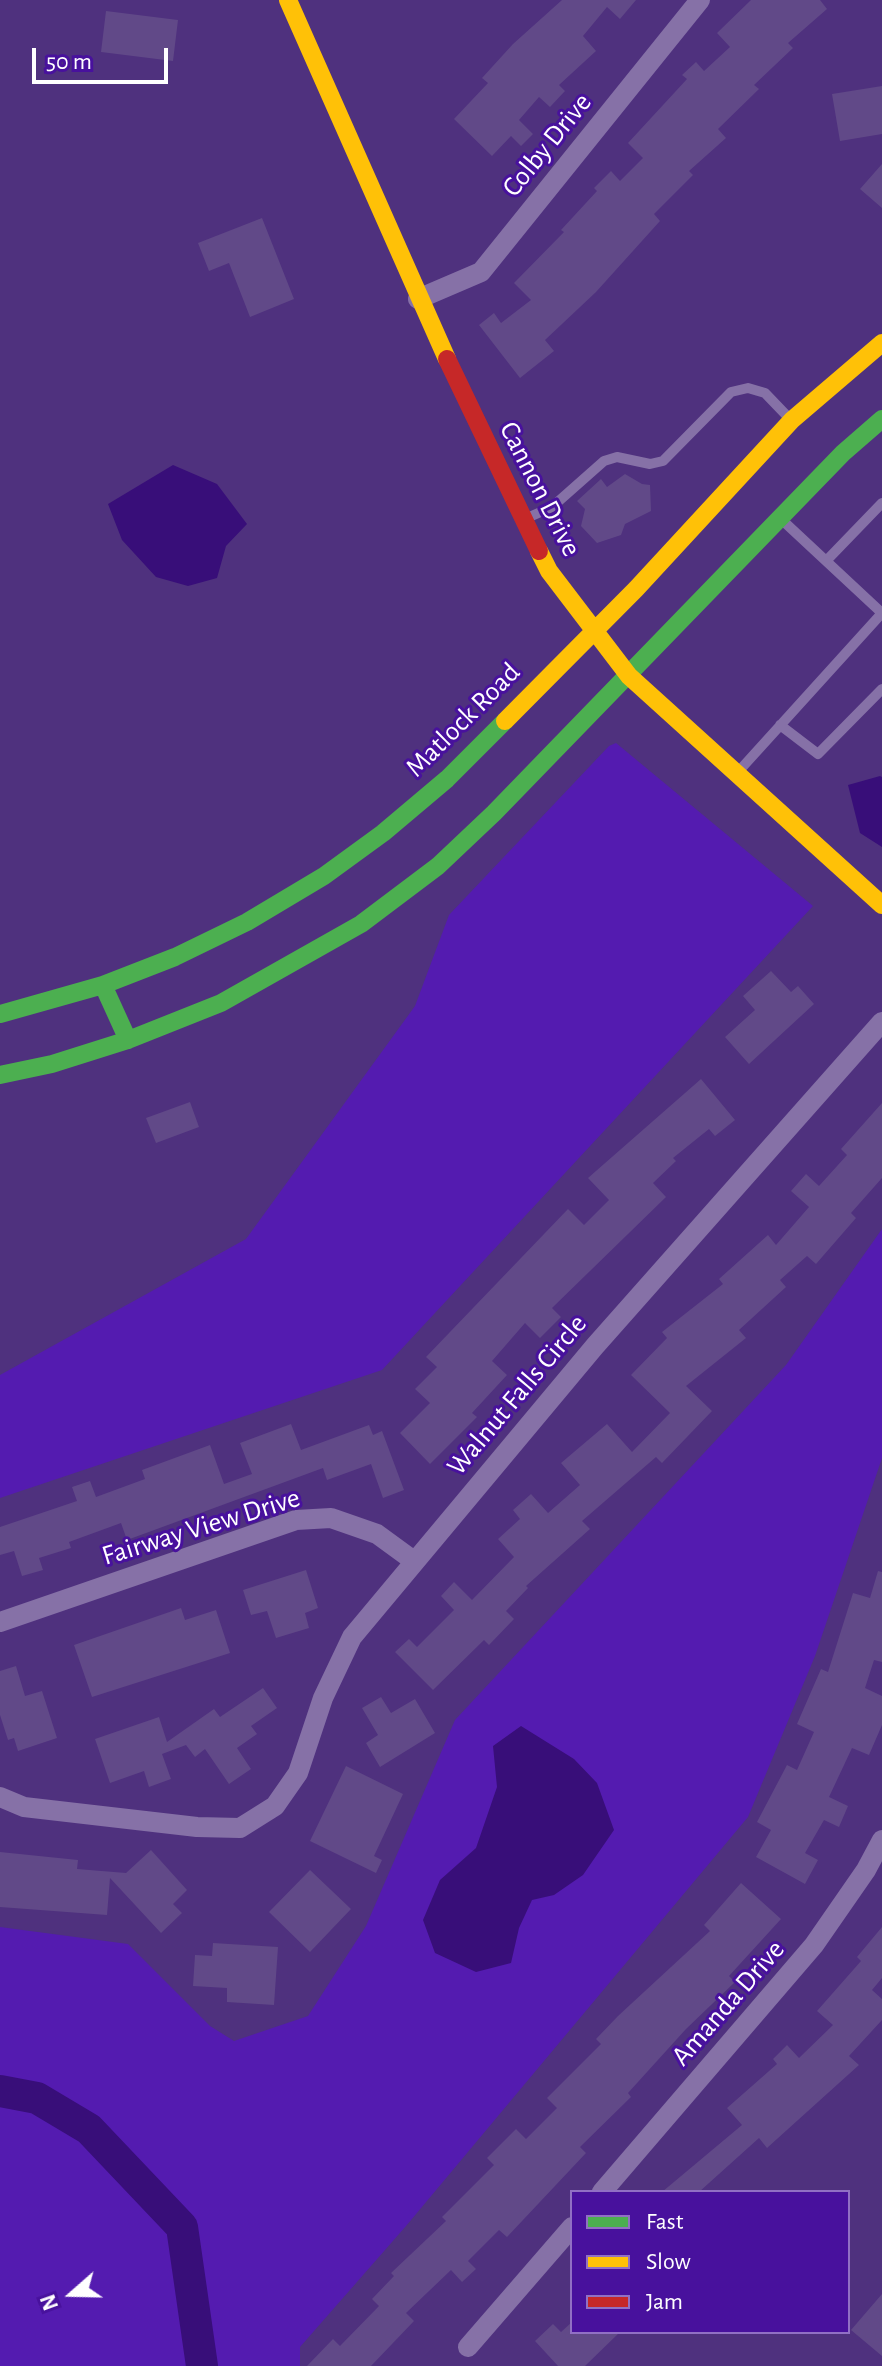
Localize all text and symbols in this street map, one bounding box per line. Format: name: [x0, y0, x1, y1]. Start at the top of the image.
scale bar: [36, 32, 172, 82]
text: 50 m: [46, 50, 92, 74]
street label: Colby Drive: [495, 86, 599, 204]
street label: Cannon Drive: [492, 416, 588, 562]
street label: Matlock Road: [399, 656, 527, 784]
street label: Walnut Falls Circle: [440, 1308, 594, 1482]
street label: Fairway View Drive: [98, 1481, 304, 1573]
street label: Amanda Drive: [664, 1933, 792, 2073]
legend: [570, 2190, 850, 2334]
text: Fast: [646, 2210, 683, 2234]
text: Slow: [646, 2250, 691, 2274]
north arrow: [32, 2254, 112, 2334]
text: Jam: [646, 2290, 683, 2314]
text: N: [36, 2291, 62, 2313]

